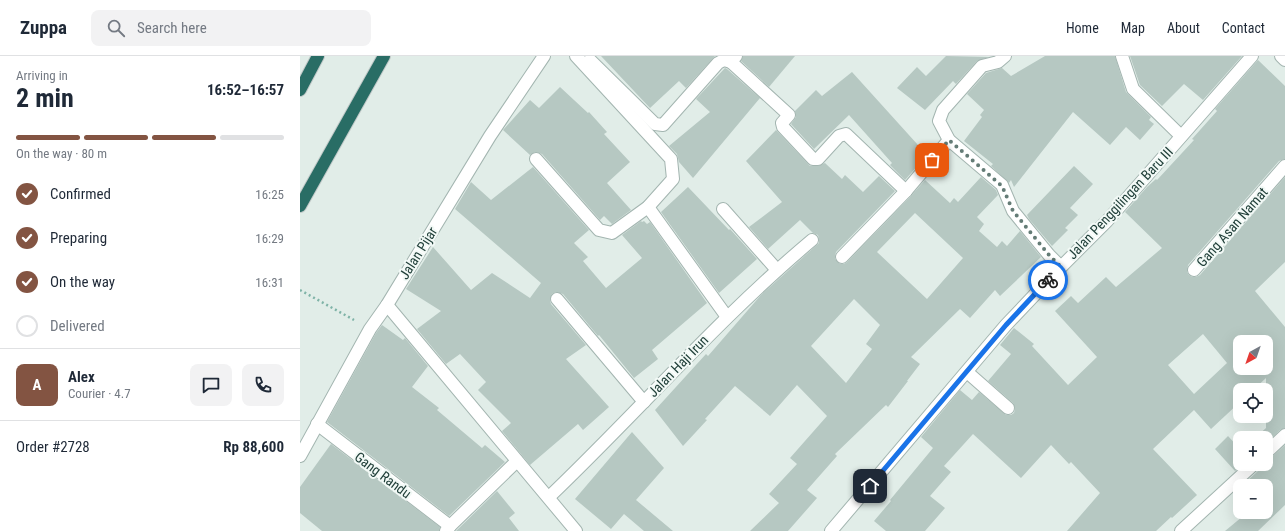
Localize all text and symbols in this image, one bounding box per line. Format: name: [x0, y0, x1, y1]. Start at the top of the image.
search box: [91, 10, 371, 46]
text: Zuppa: [20, 16, 67, 39]
icon: search: [105, 17, 127, 39]
text: Search here: [137, 19, 207, 37]
text: Home: [1066, 20, 1099, 36]
text: Map: [1121, 20, 1145, 36]
text: About: [1167, 20, 1200, 36]
text: Contact: [1222, 20, 1265, 36]
text: Arriving in: [16, 68, 68, 83]
text: 16:52–16:57: [207, 81, 284, 99]
text: 2 min: [16, 83, 74, 113]
pin: [915, 143, 949, 177]
street label: Jalan Penggilingan Baru III: [1064, 144, 1176, 262]
text: On the way · 80 m: [16, 146, 107, 161]
icon: bag: [921, 149, 943, 171]
icon: check: [16, 183, 38, 205]
street label: Gang Asan Namat: [1193, 184, 1271, 270]
text: Confirmed: [50, 185, 111, 203]
text: 16:25: [255, 187, 284, 202]
street label: Jalan Pijar: [396, 224, 440, 282]
icon: check: [16, 227, 38, 249]
text: Preparing: [50, 229, 107, 247]
text: 16:29: [255, 231, 284, 246]
courier: [1028, 260, 1068, 300]
icon: bike: [1037, 269, 1059, 291]
icon: check: [16, 271, 38, 293]
text: On the way: [50, 273, 115, 291]
text: 16:31: [255, 275, 284, 290]
text: Delivered: [50, 317, 105, 335]
street label: Jalan Haji Irun: [645, 332, 711, 400]
north arrow: [1233, 335, 1273, 375]
map controls: [1233, 335, 1273, 519]
button: chat: [190, 364, 232, 406]
button: phone: [242, 364, 284, 406]
text: Alex: [68, 368, 95, 386]
text: A: [33, 376, 41, 394]
button: locate: [1233, 383, 1273, 423]
text: Courier · 4.7: [68, 386, 131, 401]
button: +: [1233, 431, 1273, 471]
text: Order #2728: [16, 438, 90, 456]
text: Rp 88,600: [223, 438, 284, 456]
street label: Gang Randu: [352, 449, 414, 501]
pin: [853, 469, 887, 503]
icon: home: [859, 475, 881, 497]
button: −: [1233, 479, 1273, 519]

